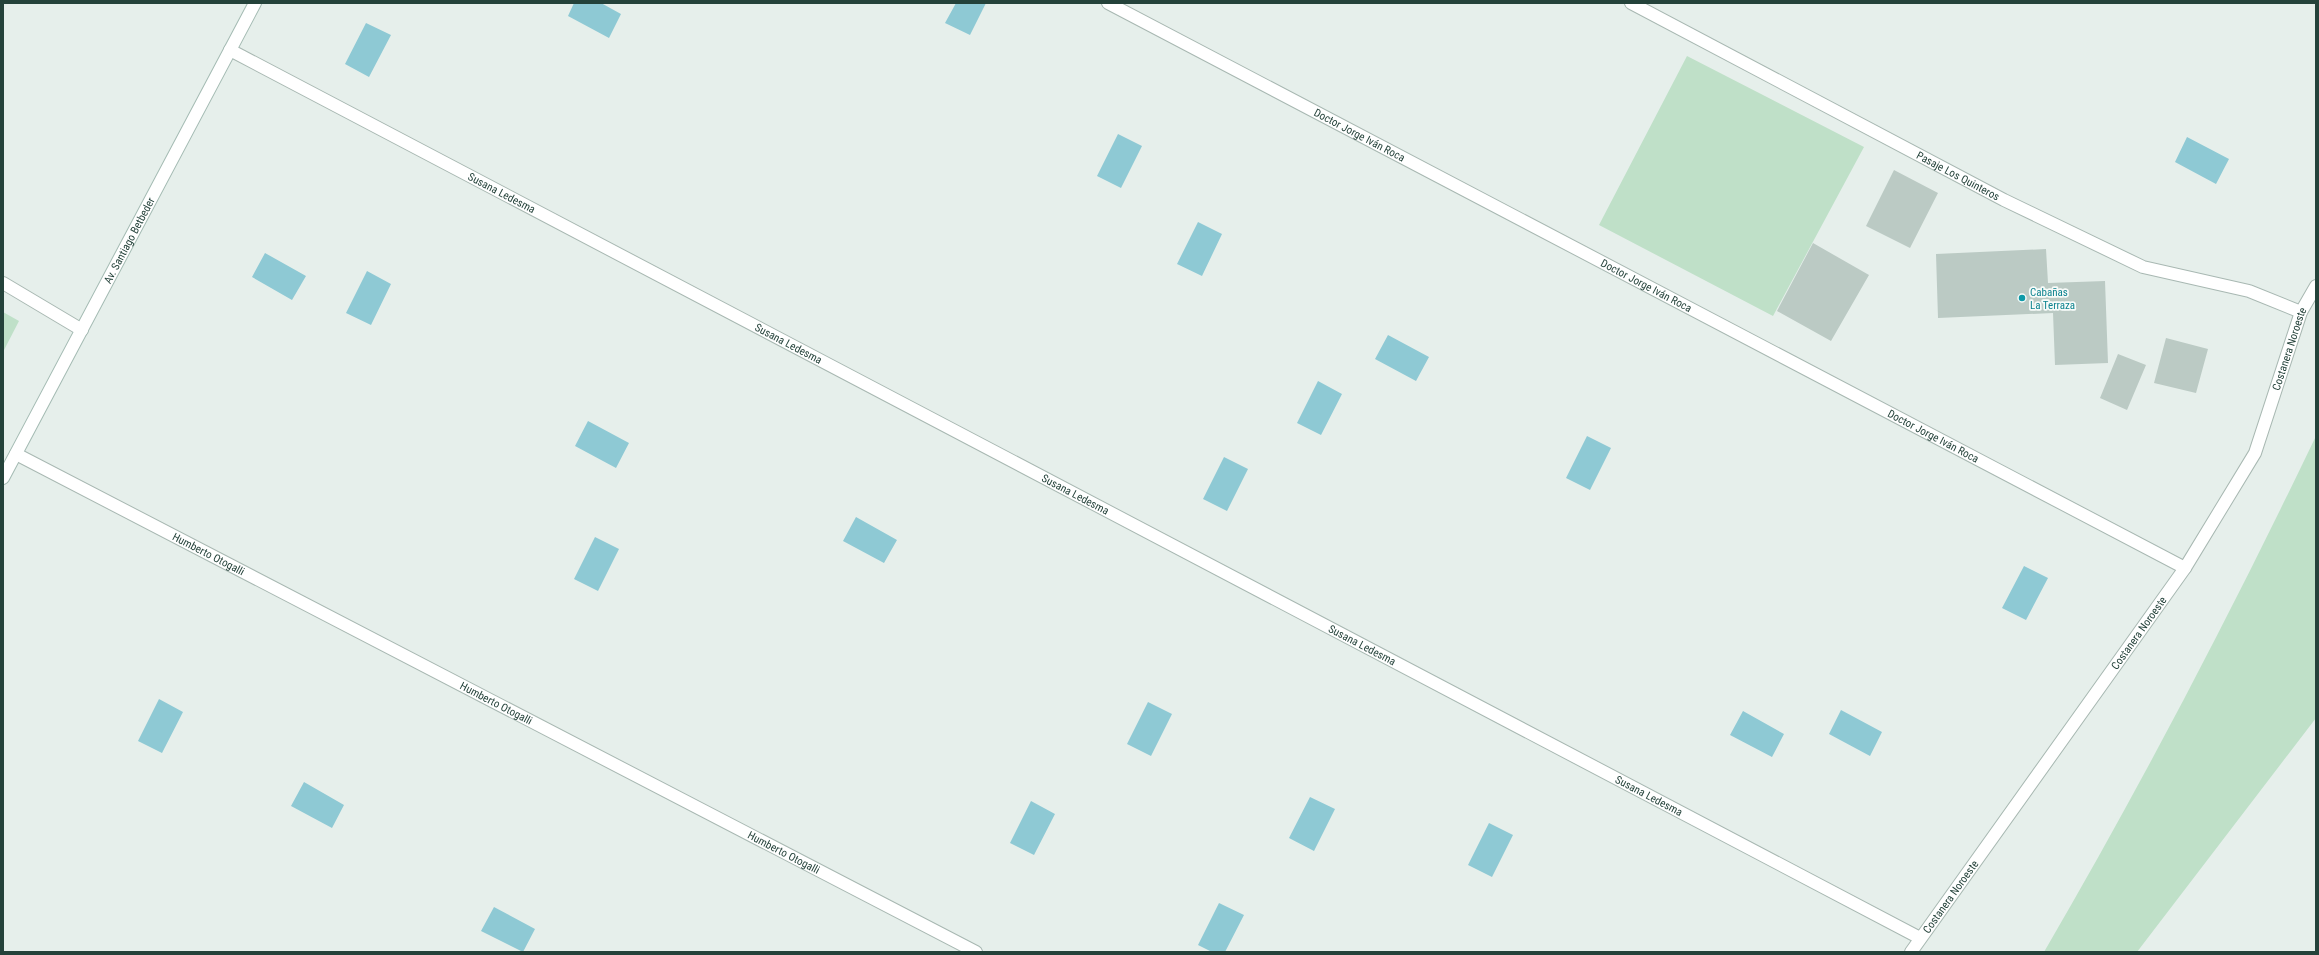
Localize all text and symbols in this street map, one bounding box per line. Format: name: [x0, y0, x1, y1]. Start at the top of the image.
street label: Doctor Jorge Iván Roca: [1312, 106, 1407, 165]
street label: Pasaje Los Quinteros: [1914, 149, 2002, 204]
street label: Susana Ledesma: [466, 170, 537, 216]
street label: Av. Santiago Betbeder: [101, 195, 158, 286]
street label: Doctor Jorge Iván Roca: [1598, 257, 1694, 315]
place label: Cabañas La Terraza: [2030, 286, 2075, 312]
marker: Cabañas La Terraza: [2017, 293, 2027, 303]
street label: Costanera Noroeste: [2270, 305, 2309, 392]
street label: Susana Ledesma: [753, 321, 824, 367]
street label: Doctor Jorge Iván Roca: [1885, 407, 1981, 466]
street label: Susana Ledesma: [1039, 472, 1111, 518]
street label: Humberto Otogalli: [170, 530, 247, 578]
street label: Costanera Noroeste: [2109, 594, 2170, 672]
street label: Susana Ledesma: [1326, 622, 1398, 668]
street label: Humberto Otogalli: [458, 679, 534, 728]
street label: Susana Ledesma: [1613, 773, 1685, 819]
street label: Humberto Otogalli: [745, 829, 822, 877]
street label: Costanera Noroeste: [1920, 858, 1981, 936]

